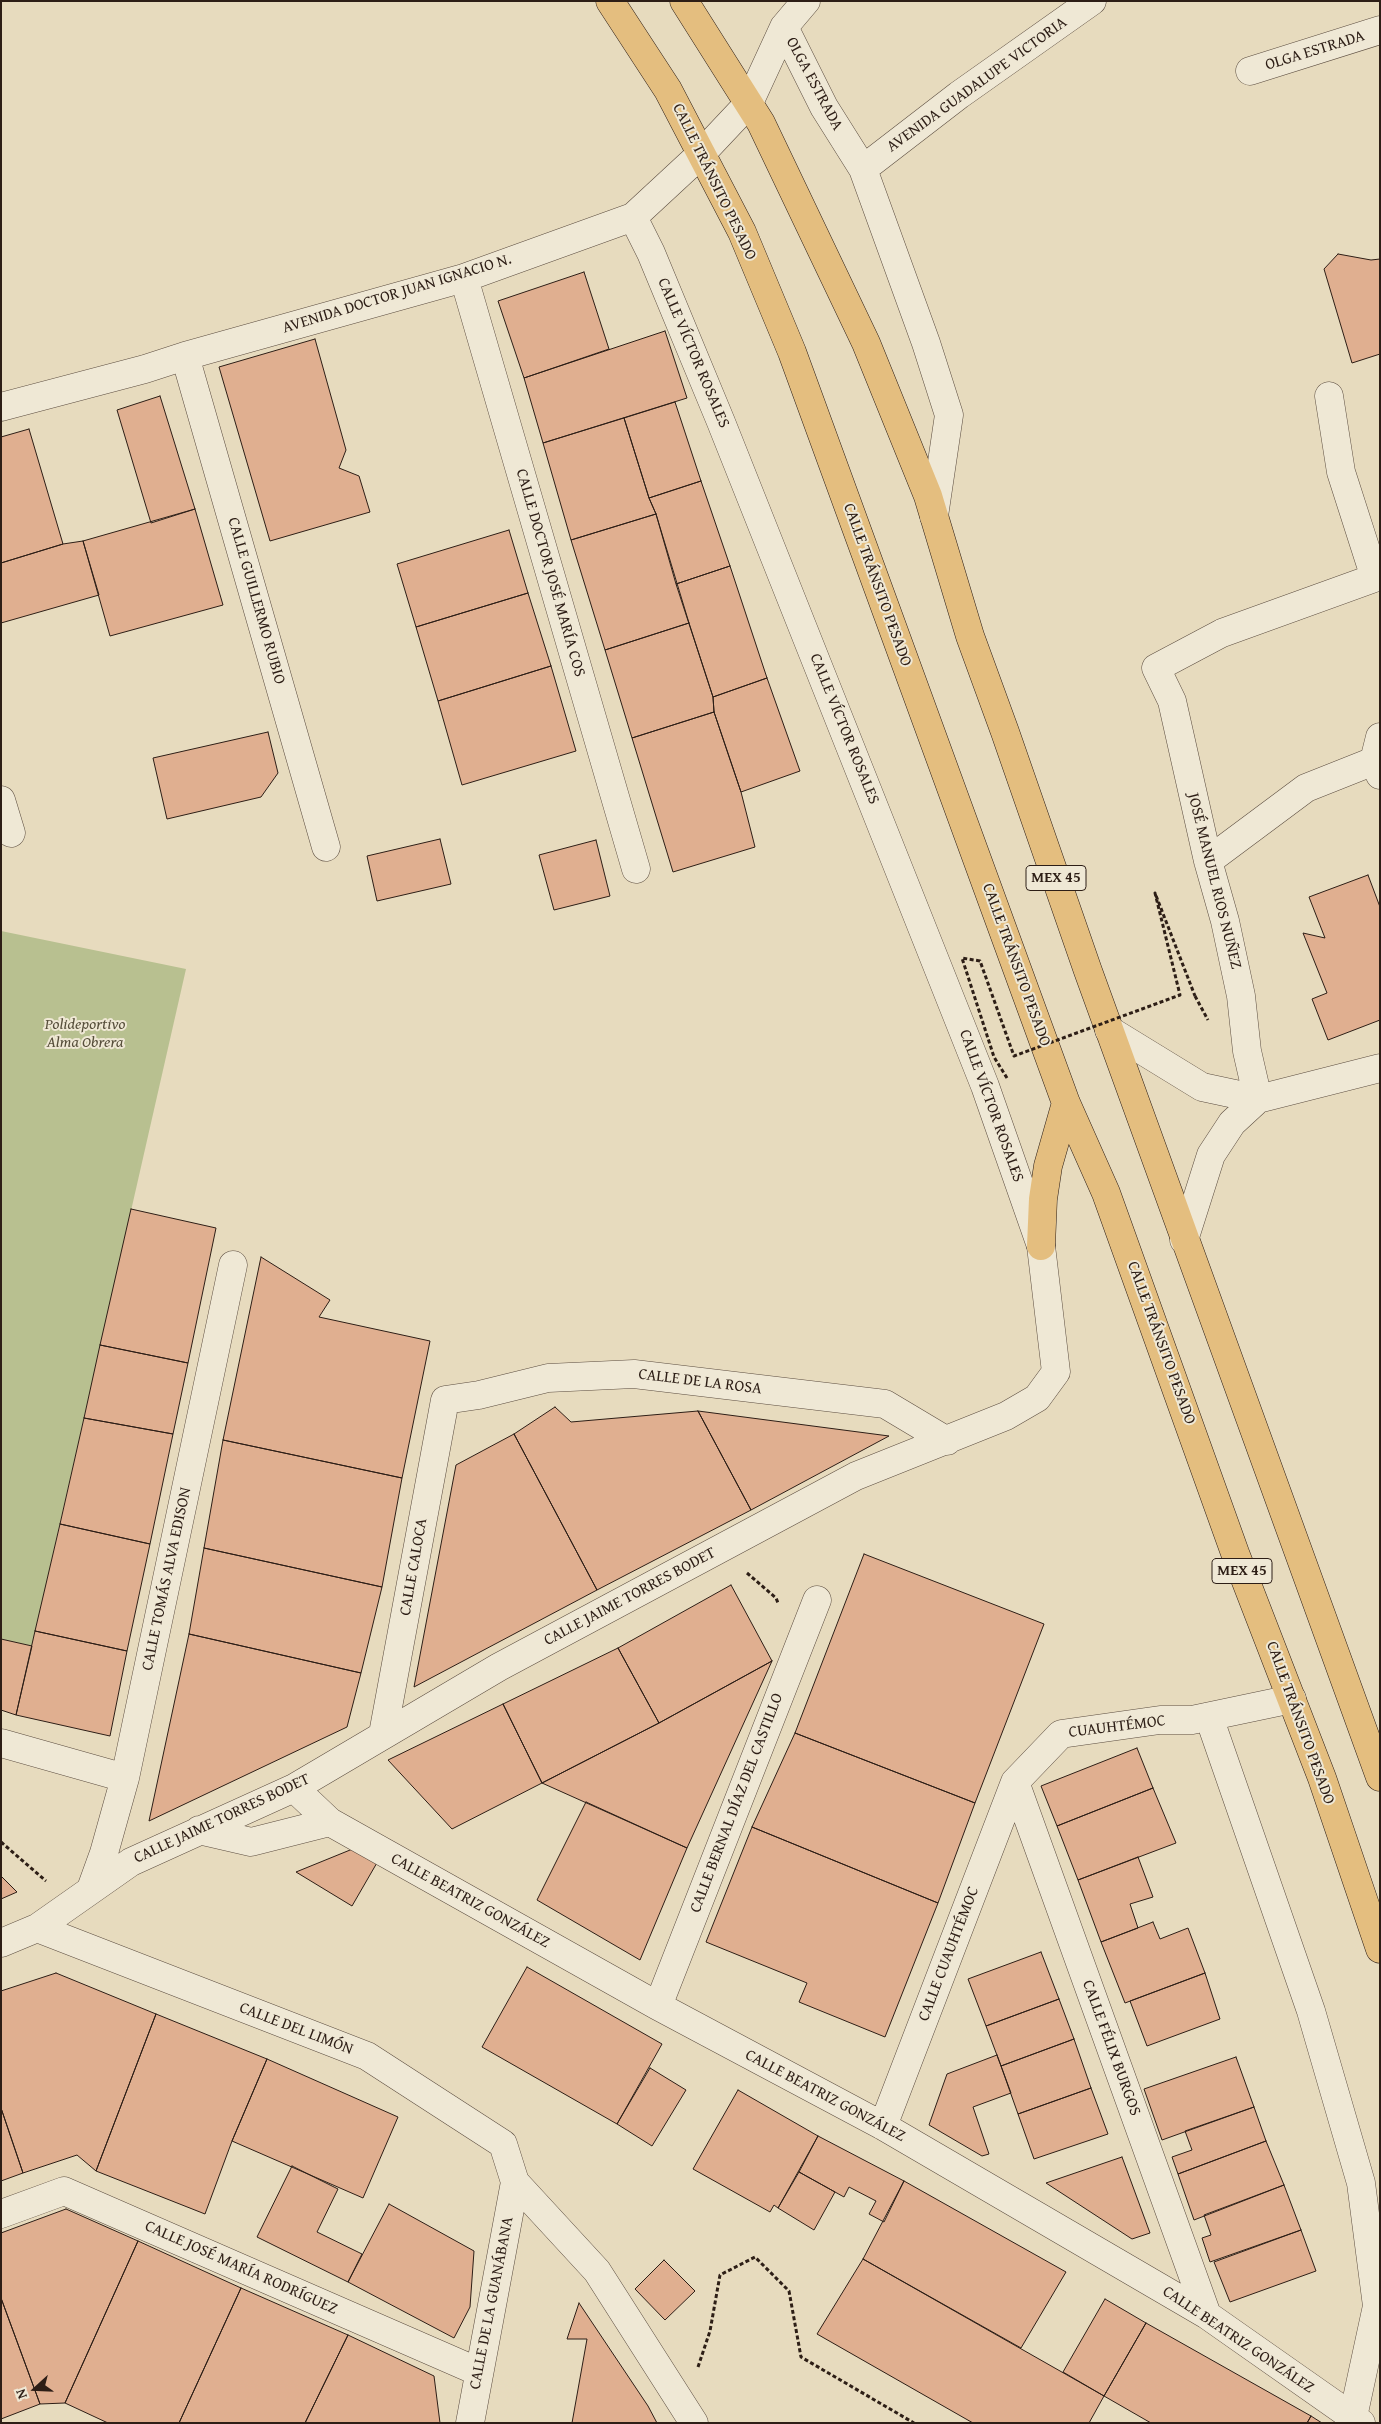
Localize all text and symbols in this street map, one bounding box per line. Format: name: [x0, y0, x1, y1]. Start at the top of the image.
street label: AVENIDA GUADALUPE VICTORIA: [883, 13, 1071, 157]
street label: OLGA ESTRADA: [1263, 27, 1367, 75]
street label: OLGA ESTRADA: [781, 34, 847, 134]
street label: CALLE TRÁNSITO PESADO: [668, 100, 760, 264]
street label: AVENIDA DOCTOR JUAN IGNACIO N.: [280, 250, 514, 338]
street label: CALLE VÍCTOR ROSALES: [653, 275, 733, 431]
street label: CALLE DOCTOR JOSÉ MARÍA COS: [511, 467, 589, 679]
street label: CALLE TRÁNSITO PESADO: [839, 501, 915, 669]
street label: CALLE GUILLERMO RUBIO: [223, 515, 289, 687]
street label: CALLE VÍCTOR ROSALES: [805, 651, 883, 807]
street label: JOSÉ MANUEL RIOS NUÑEZ: [1183, 791, 1245, 971]
road number: MEX 45: [1026, 866, 1086, 890]
street label: CALLE TRÁNSITO PESADO: [978, 881, 1054, 1049]
park label: Polideportivo Alma Obrera: [45, 1015, 125, 1053]
street label: CALLE VÍCTOR ROSALES: [954, 1027, 1028, 1185]
street label: CALLE TRÁNSITO PESADO: [1123, 1259, 1199, 1427]
street label: CALLE DE LA ROSA: [637, 1365, 763, 1399]
street label: CALLE TOMÁS ALVA EDISON: [138, 1486, 196, 1672]
street label: CALLE CALOCA: [396, 1517, 432, 1617]
street label: CALLE JAIME TORRES BODET: [541, 1544, 719, 1650]
road number: MEX 45: [1212, 1558, 1272, 1584]
street label: CALLE TRÁNSITO PESADO: [1262, 1639, 1338, 1807]
street label: CALLE BERNAL DÍAZ DEL CASTILLO: [686, 1691, 788, 1915]
street label: CUAUHTÉMOC: [1068, 1712, 1166, 1742]
street label: CALLE JAIME TORRES BODET: [131, 1770, 313, 1868]
street label: CALLE BEATRIZ GONZÁLEZ: [387, 1849, 553, 1953]
street label: CALLE CUAUHTÉMOC: [915, 1884, 983, 2024]
street label: CALLE FÉLIX BURGOS: [1078, 1978, 1144, 2118]
street label: CALLE DEL LIMÓN: [236, 1998, 356, 2060]
street label: CALLE BEATRIZ GONZÁLEZ: [742, 2046, 908, 2146]
street label: CALLE DE LA GUANÁBANA: [466, 2215, 518, 2391]
street label: CALLE JOSÉ MARÍA RODRÍGUEZ: [142, 2217, 340, 2319]
street label: CALLE BEATRIZ GONZÁLEZ: [1159, 2282, 1317, 2398]
north arrow: [10, 2364, 60, 2414]
text: N: [10, 2386, 32, 2402]

